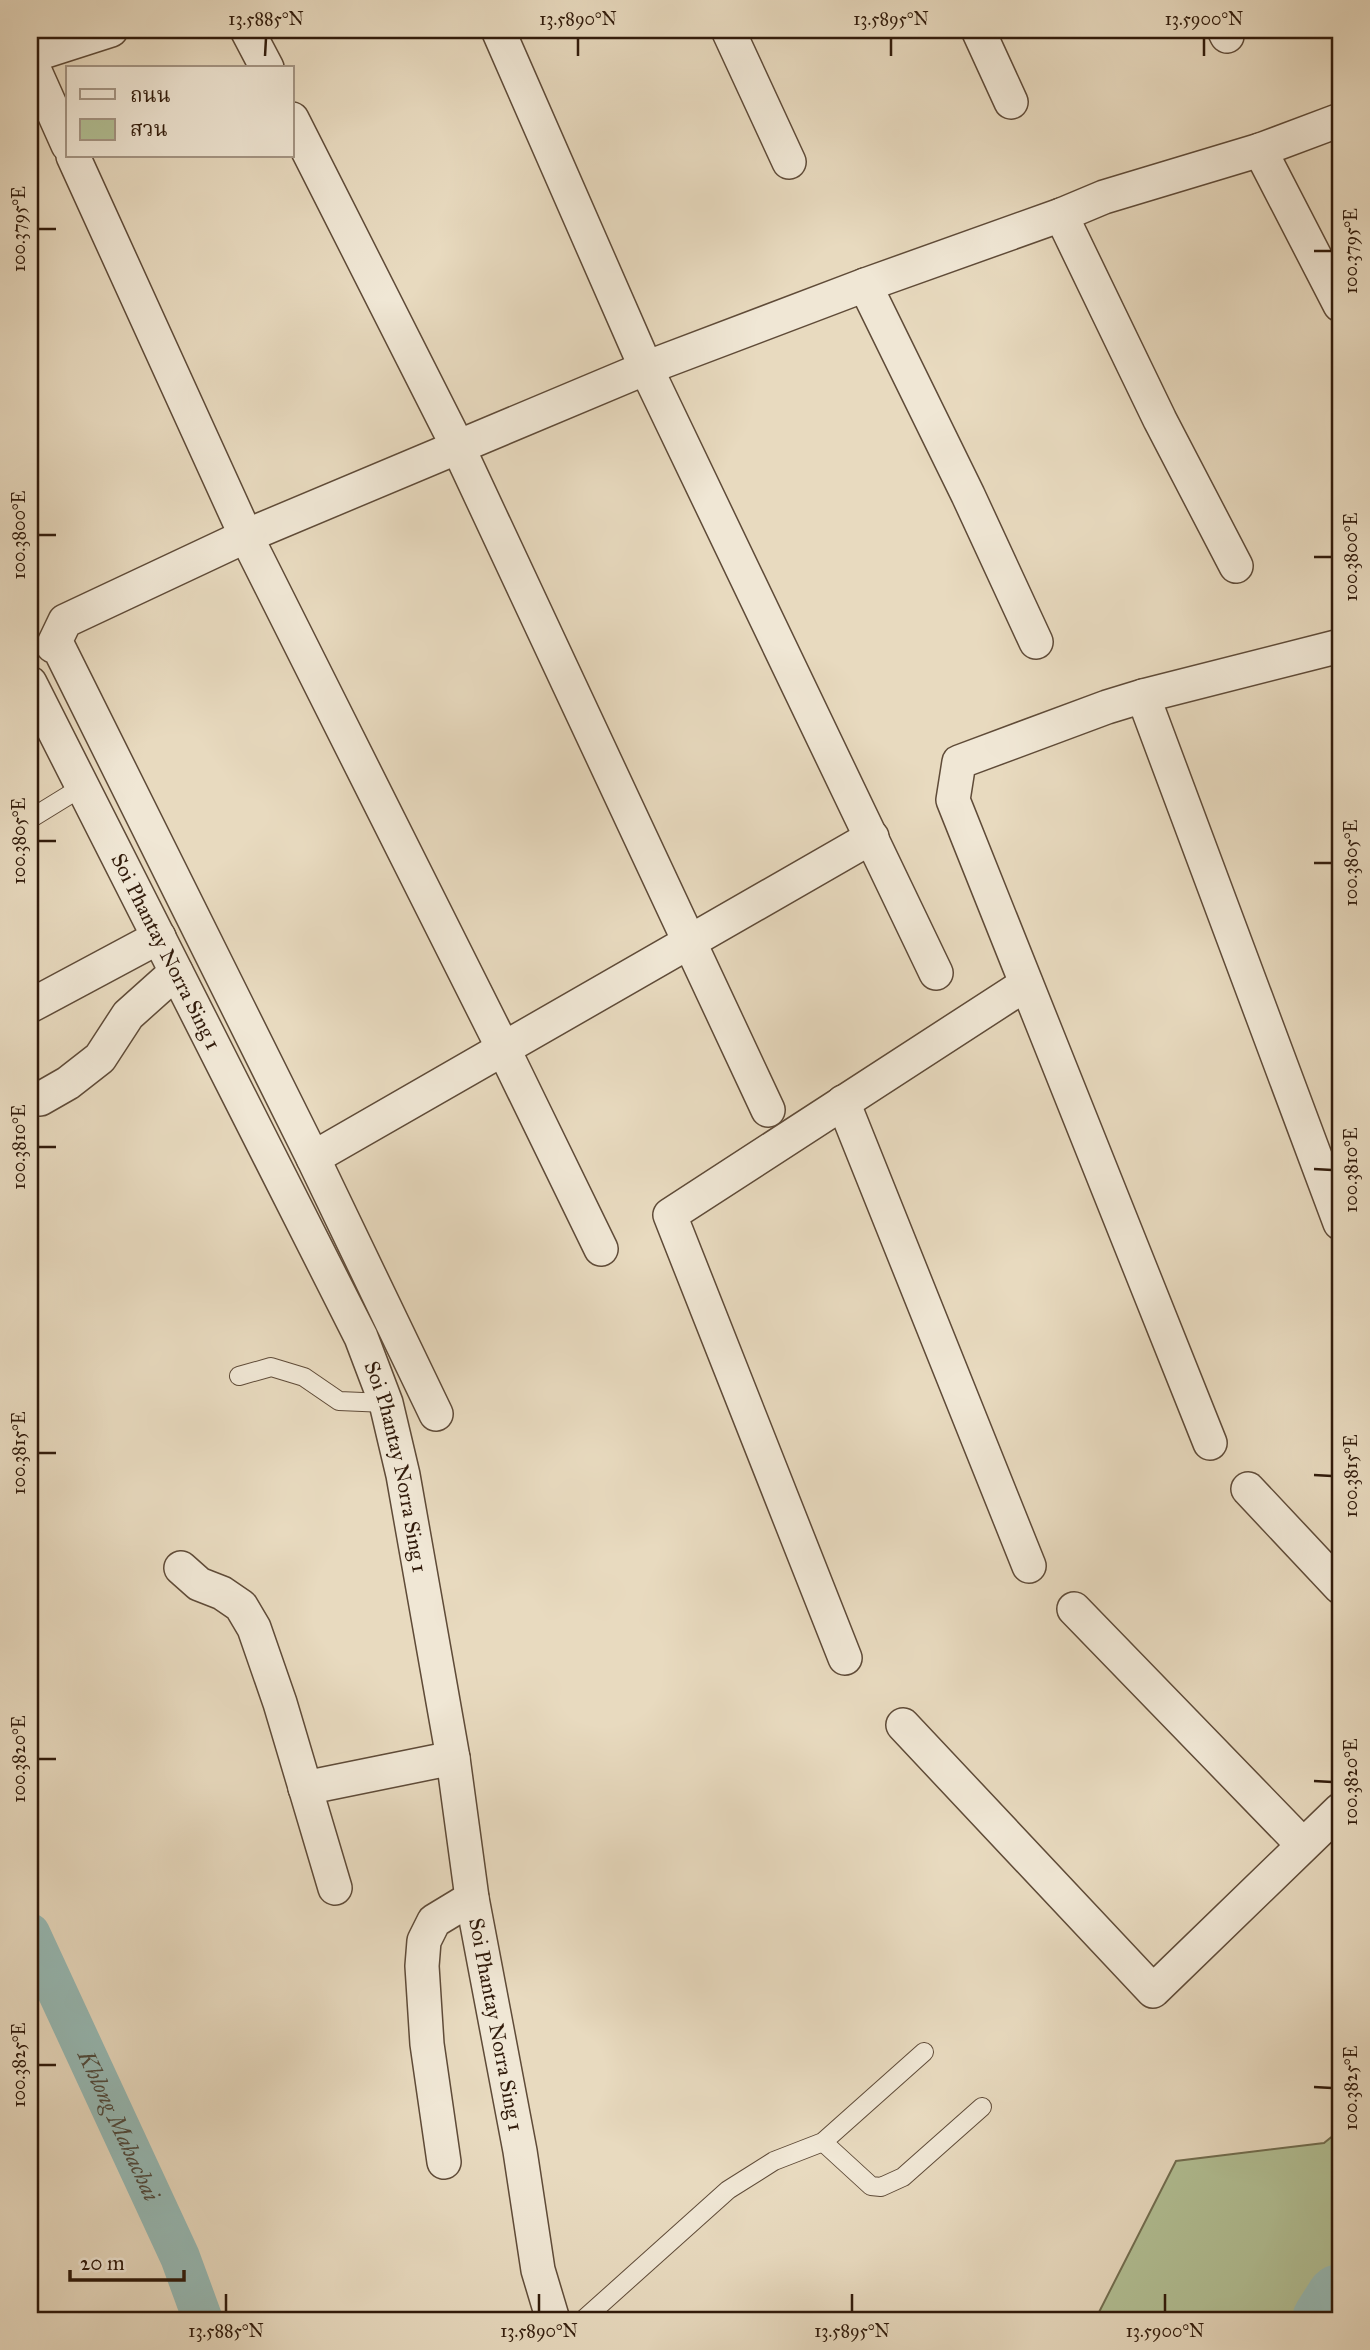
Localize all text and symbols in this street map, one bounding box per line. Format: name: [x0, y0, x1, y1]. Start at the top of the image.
text: 13.5885°N: [228, 8, 304, 30]
text: 13.5890°N: [539, 8, 617, 30]
text: 13.5895°N: [853, 8, 929, 30]
text: 13.5900°N: [1165, 8, 1243, 30]
legend: [66, 66, 294, 158]
text: ถนน: [130, 82, 171, 108]
text: สวน: [130, 116, 168, 142]
text: 100.3795°E: [8, 186, 30, 272]
text: 100.3795°E: [1340, 208, 1362, 294]
text: 100.3800°E: [8, 490, 30, 579]
text: 100.3800°E: [1340, 512, 1362, 601]
text: 100.3805°E: [8, 798, 30, 884]
text: 100.3805°E: [1340, 820, 1362, 906]
street label: Soi Phantay Norra Sing 1: [105, 849, 226, 1054]
text: 100.3810°E: [8, 1104, 30, 1190]
text: 100.3810°E: [1340, 1127, 1362, 1213]
street label: Soi Phantay Norra Sing 1: [358, 1357, 433, 1575]
text: 100.3815°E: [8, 1411, 30, 1495]
text: 100.3815°E: [1340, 1434, 1362, 1518]
text: 100.3820°E: [8, 1715, 30, 1803]
text: 100.3820°E: [1340, 1738, 1362, 1826]
street label: Soi Phantay Norra Sing 1: [463, 1916, 529, 2133]
text: 100.3825°E: [8, 2022, 30, 2108]
water label: Khlong Mahachai: [72, 2045, 166, 2206]
text: 100.3825°E: [1340, 2045, 1362, 2131]
scale bar: [70, 2238, 184, 2282]
text: 20 m: [80, 2250, 125, 2276]
text: 13.5885°N: [188, 2320, 264, 2342]
text: 13.5890°N: [500, 2320, 578, 2342]
text: 13.5895°N: [814, 2320, 890, 2342]
text: 13.5900°N: [1126, 2320, 1204, 2342]

